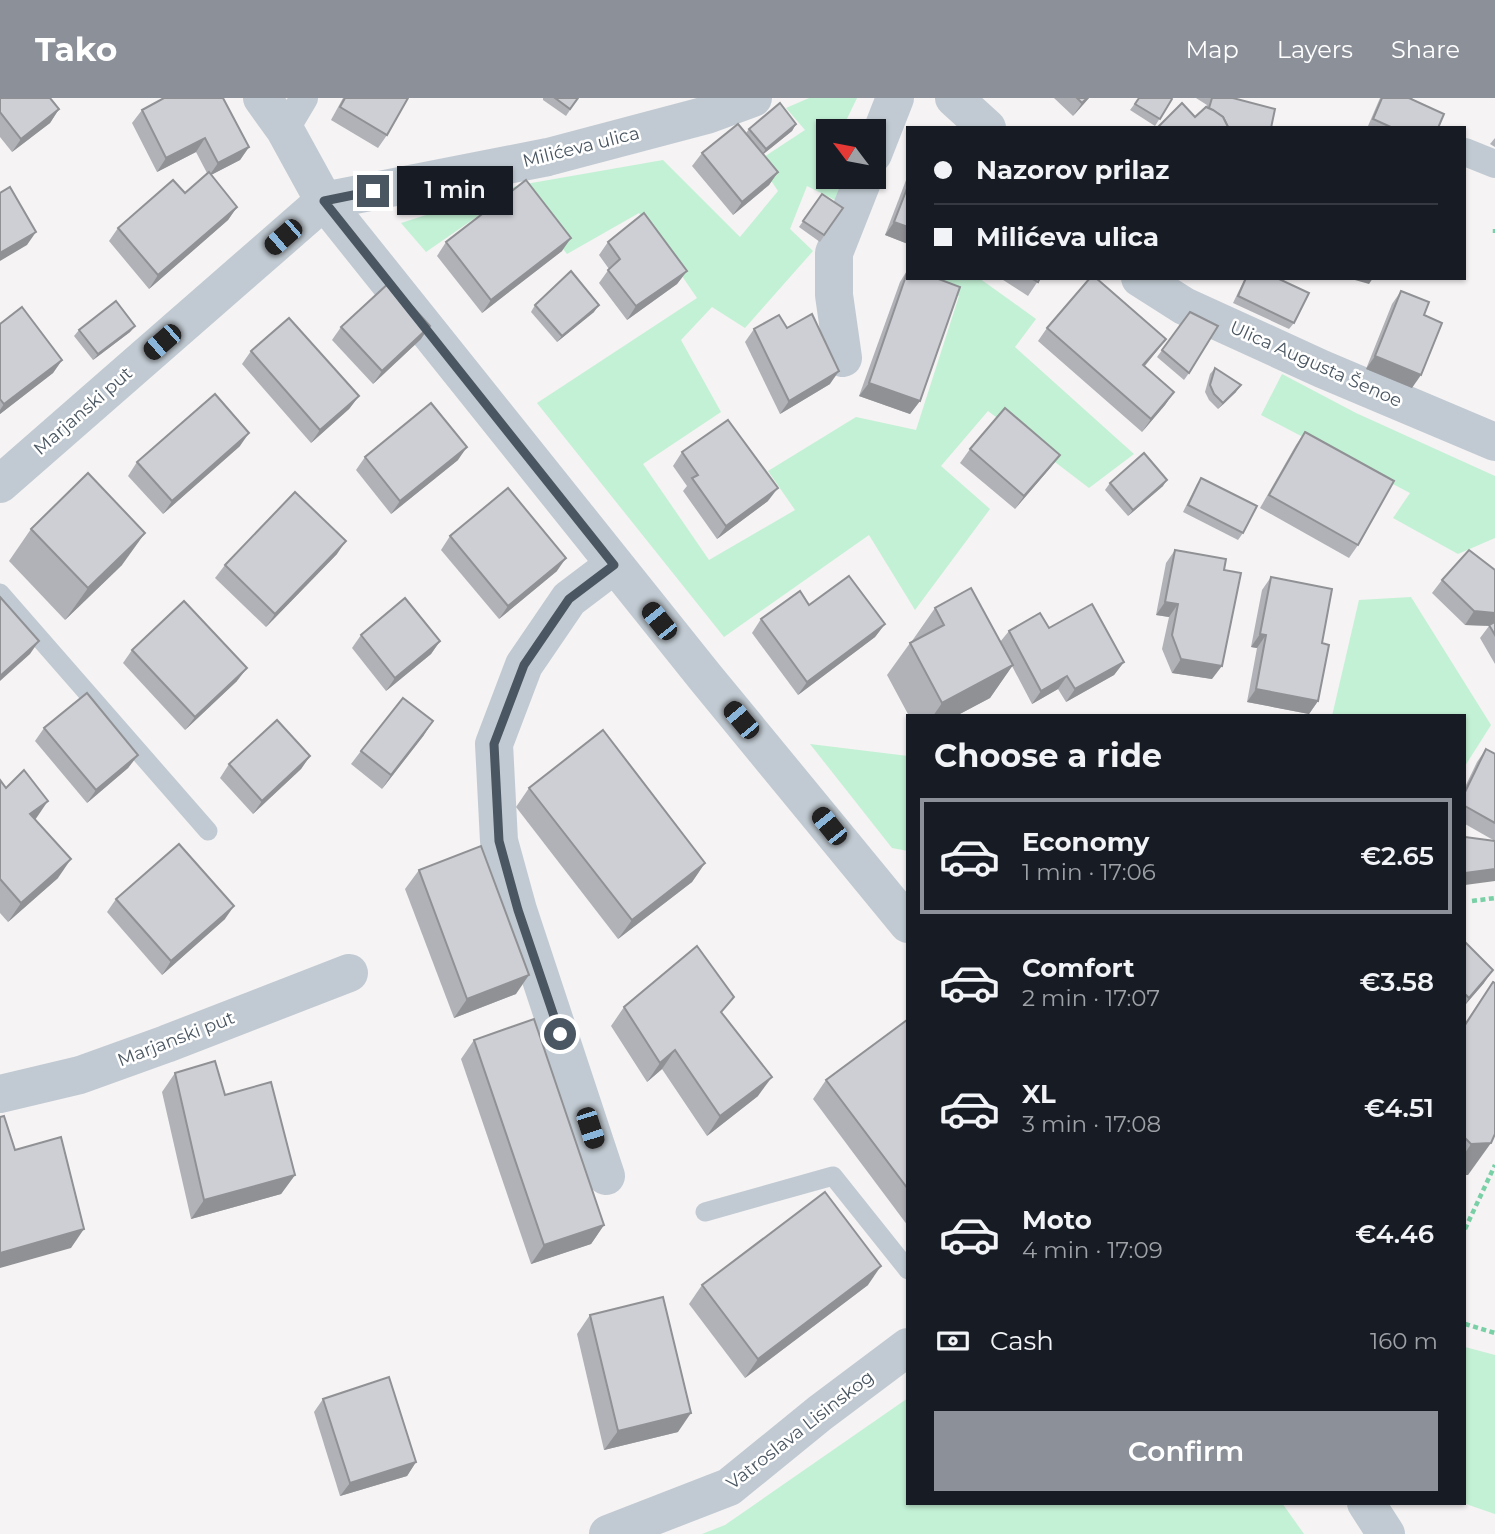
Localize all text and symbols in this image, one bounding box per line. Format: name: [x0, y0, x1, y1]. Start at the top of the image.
text: Tako: [35, 29, 117, 69]
text: Map: [1185, 35, 1239, 64]
text: Layers: [1277, 35, 1353, 64]
text: Share: [1391, 35, 1460, 64]
north arrow: [816, 119, 886, 189]
map controls: [816, 119, 886, 189]
street label: Milićeva ulica: [520, 122, 642, 172]
text: Nazorov prilaz: [976, 154, 1169, 186]
callout: 1 min: [398, 166, 513, 216]
route end: [357, 175, 389, 207]
text: 1 min: [424, 176, 486, 204]
car: [261, 215, 306, 259]
text: Milićeva ulica: [976, 221, 1159, 253]
street label: Ulica Augusta Šenoe: [1227, 316, 1406, 412]
car: [140, 320, 185, 364]
street label: Marjanski put: [29, 362, 137, 460]
car: [638, 598, 681, 644]
car: [720, 697, 763, 743]
text: Choose a ride: [934, 736, 1162, 775]
car: [808, 803, 851, 849]
icon: car: [938, 825, 1001, 888]
text: Economy: [1022, 826, 1149, 858]
text: €2.65: [1360, 840, 1434, 872]
text: 1 min · 17:06: [1022, 858, 1156, 886]
icon: car: [938, 951, 1001, 1014]
text: Comfort: [1022, 952, 1134, 984]
text: €3.58: [1359, 966, 1434, 998]
text: 2 min · 17:07: [1022, 984, 1160, 1012]
street label: Marjanski put: [114, 1007, 238, 1071]
route start: [544, 1018, 576, 1050]
icon: car: [938, 1077, 1001, 1140]
text: XL: [1022, 1078, 1056, 1110]
text: €4.51: [1364, 1092, 1434, 1124]
car: [574, 1105, 607, 1151]
text: 3 min · 17:08: [1022, 1110, 1161, 1138]
icon: car: [938, 1203, 1001, 1266]
text: Moto: [1022, 1204, 1092, 1236]
text: €4.46: [1355, 1218, 1434, 1250]
text: 4 min · 17:09: [1022, 1236, 1163, 1264]
icon: cash: [934, 1322, 972, 1360]
text: Cash: [990, 1325, 1054, 1357]
text: 160 m: [1370, 1327, 1438, 1355]
street label: Vatroslava Lisinskog: [722, 1366, 878, 1494]
button: Confirm: [934, 1411, 1438, 1491]

